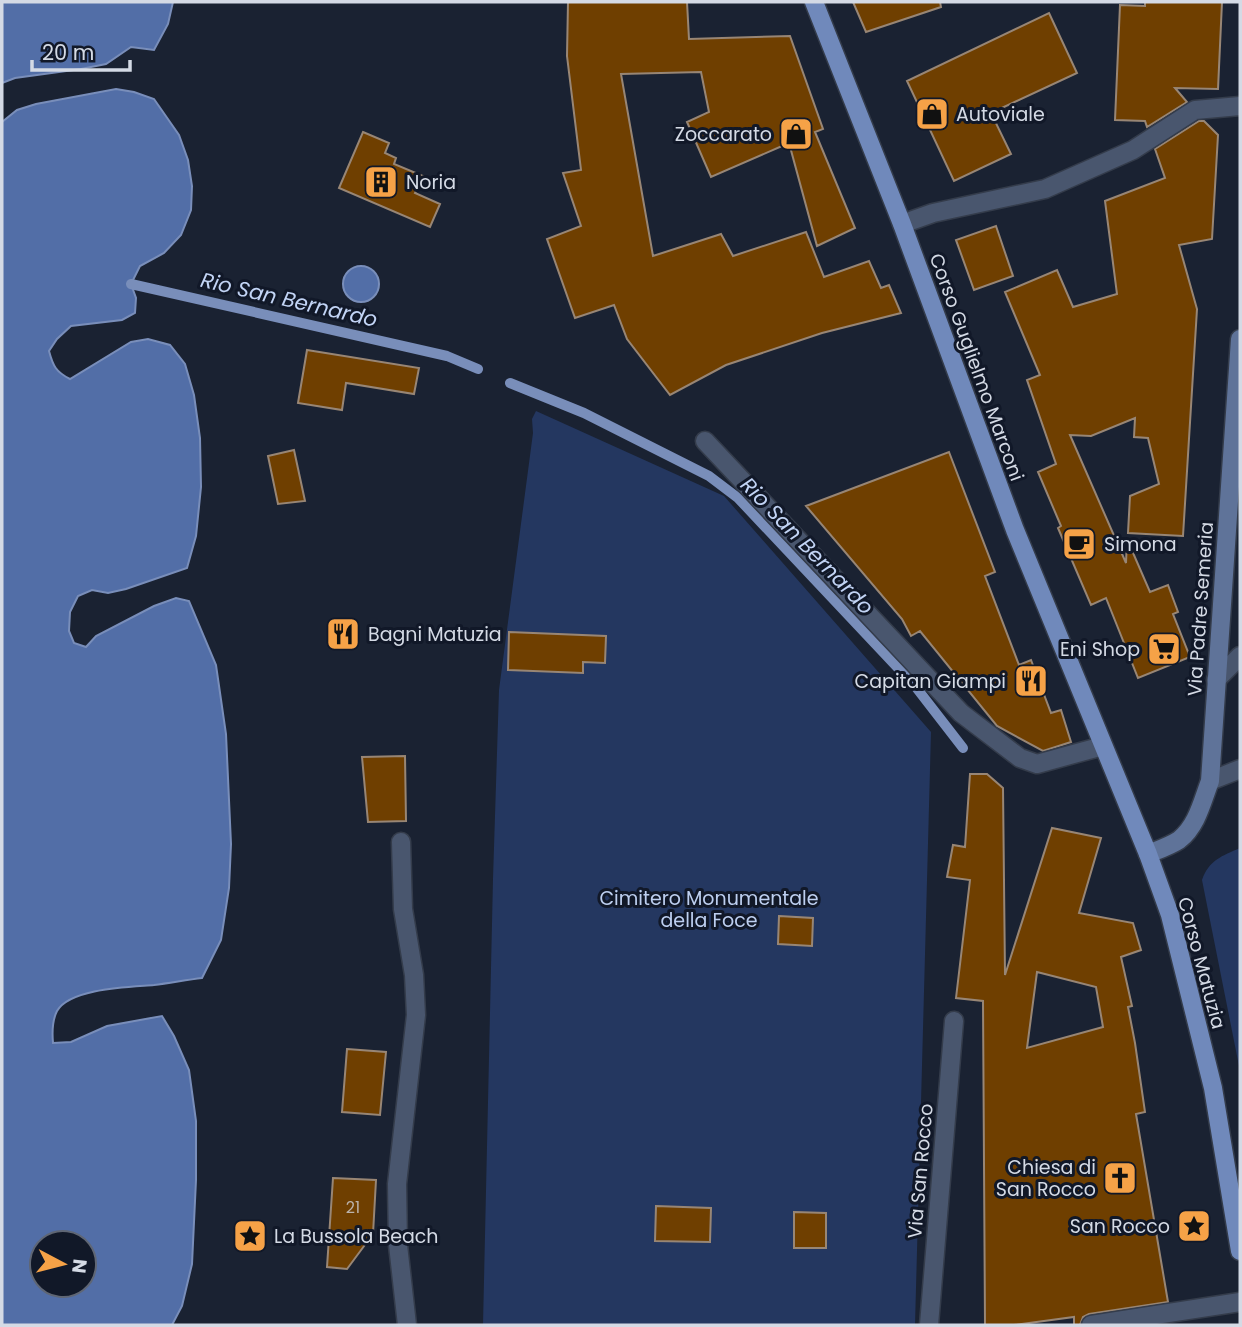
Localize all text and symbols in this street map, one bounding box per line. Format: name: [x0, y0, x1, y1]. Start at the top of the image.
scale bar: [32, 28, 130, 72]
text: 20 m: [42, 38, 95, 67]
shop icon: Autoviale: [913, 95, 951, 133]
place label: Autoviale: [956, 101, 1045, 128]
shop icon: Zoccarato: [777, 115, 815, 153]
place label: Zoccarato: [675, 121, 772, 148]
building icon: Noria: [362, 163, 400, 201]
place label: Noria: [406, 169, 456, 196]
street label: Corso Guglielmo Marconi: [923, 250, 1030, 485]
water label: Rio San Bernardo: [198, 265, 380, 334]
water label: Rio San Bernardo: [734, 471, 881, 621]
street label: Via Padre Semeria: [1181, 521, 1220, 697]
cafe icon: Simona: [1060, 525, 1098, 563]
place label: Simona: [1104, 531, 1177, 558]
restaurant icon: Bagni Matuzia: [324, 615, 362, 653]
place label: Bagni Matuzia: [368, 621, 502, 648]
supermarket icon: Eni Shop: [1145, 630, 1183, 668]
place label: Eni Shop: [1060, 636, 1140, 663]
restaurant icon: Capitan Giampi: [1012, 662, 1050, 700]
place label: Capitan Giampi: [855, 668, 1006, 695]
park label: Cimitero Monumentale della Foce: [599, 885, 819, 934]
street label: Corso Matuzia: [1171, 894, 1232, 1032]
street label: Via San Rocco: [901, 1102, 940, 1240]
place label: Chiesa di San Rocco: [996, 1154, 1096, 1203]
church icon: Chiesa di San Rocco: [1101, 1159, 1139, 1197]
house number: 21: [346, 1196, 360, 1219]
place icon: San Rocco: [1175, 1207, 1213, 1245]
place label: San Rocco: [1070, 1213, 1170, 1240]
place icon: La Bussola Beach: [231, 1217, 269, 1255]
place label: La Bussola Beach: [274, 1223, 438, 1250]
north arrow: [28, 1229, 98, 1299]
text: N: [65, 1257, 94, 1275]

